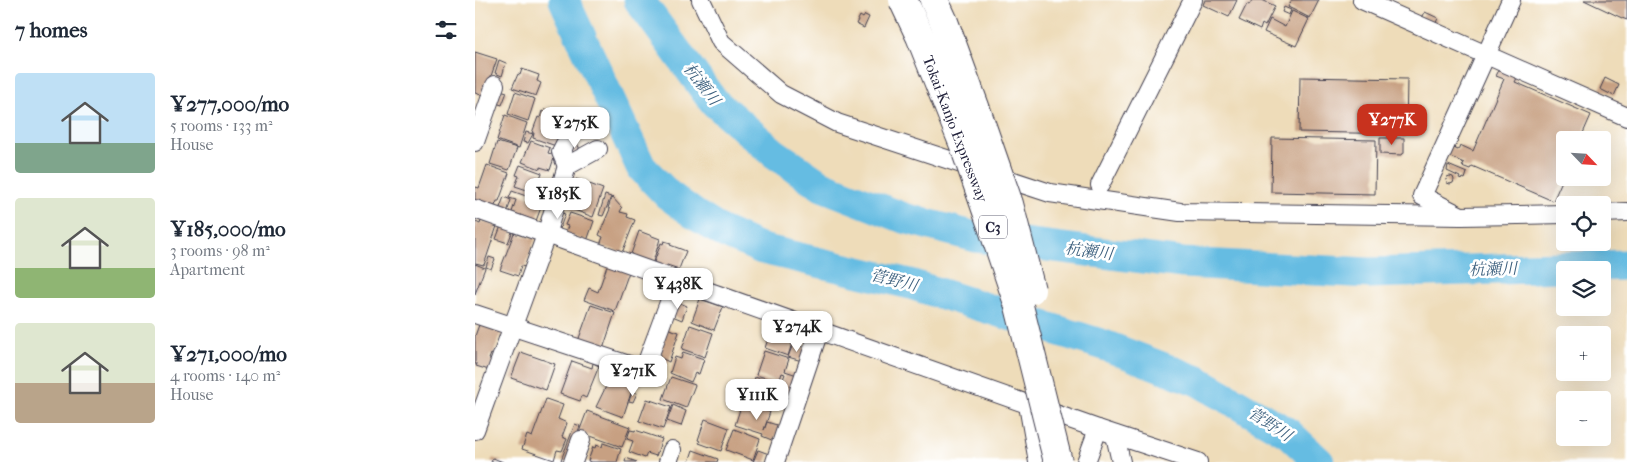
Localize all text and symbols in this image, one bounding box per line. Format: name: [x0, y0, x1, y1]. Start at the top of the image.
icon: filters: [432, 16, 460, 44]
text: 7 homes: [15, 18, 87, 42]
street label: Tokai-Kanjo Expressway: [919, 53, 992, 206]
water label: 杭瀬川: [680, 59, 725, 110]
text: ¥277,000/mo: [170, 92, 289, 116]
icon: home: [55, 93, 115, 153]
pin: ¥277K: [1357, 104, 1427, 146]
pin: ¥275K: [540, 106, 610, 149]
text: ¥277K: [1368, 110, 1416, 129]
text: ¥275K: [552, 113, 598, 132]
text: 5 rooms · 133 m²: [170, 116, 273, 135]
north arrow: [1556, 131, 1611, 186]
map controls: [1556, 131, 1611, 446]
text: House: [170, 135, 213, 154]
pin: ¥185K: [523, 178, 593, 220]
text: ¥185K: [536, 184, 580, 203]
button: locate: [1556, 196, 1611, 251]
road number: C3: [979, 216, 1007, 238]
text: ¥185,000/mo: [170, 217, 286, 241]
icon: home: [55, 218, 115, 278]
water label: 杭瀬川: [1064, 239, 1116, 264]
text: 3 rooms · 98 m²: [170, 241, 270, 260]
water label: 杭瀬川: [1469, 259, 1519, 279]
text: Apartment: [170, 260, 245, 279]
button: layers: [1556, 261, 1611, 316]
water label: 菅野川: [868, 265, 922, 296]
pin: ¥438K: [643, 268, 713, 310]
text: ¥438K: [654, 274, 702, 293]
pin: ¥274K: [762, 310, 832, 353]
text: ¥274K: [772, 317, 822, 336]
button: +: [1556, 326, 1611, 381]
text: ¥271,000/mo: [170, 342, 287, 366]
icon: home: [55, 343, 115, 403]
pin: ¥271K: [598, 354, 668, 397]
text: ¥271K: [610, 361, 656, 380]
text: 4 rooms · 140 m²: [170, 366, 280, 385]
pin: ¥111K: [722, 378, 792, 421]
text: House: [170, 385, 213, 404]
text: ¥111K: [736, 385, 778, 404]
button: −: [1556, 391, 1611, 446]
water label: 菅野川: [1245, 403, 1297, 446]

